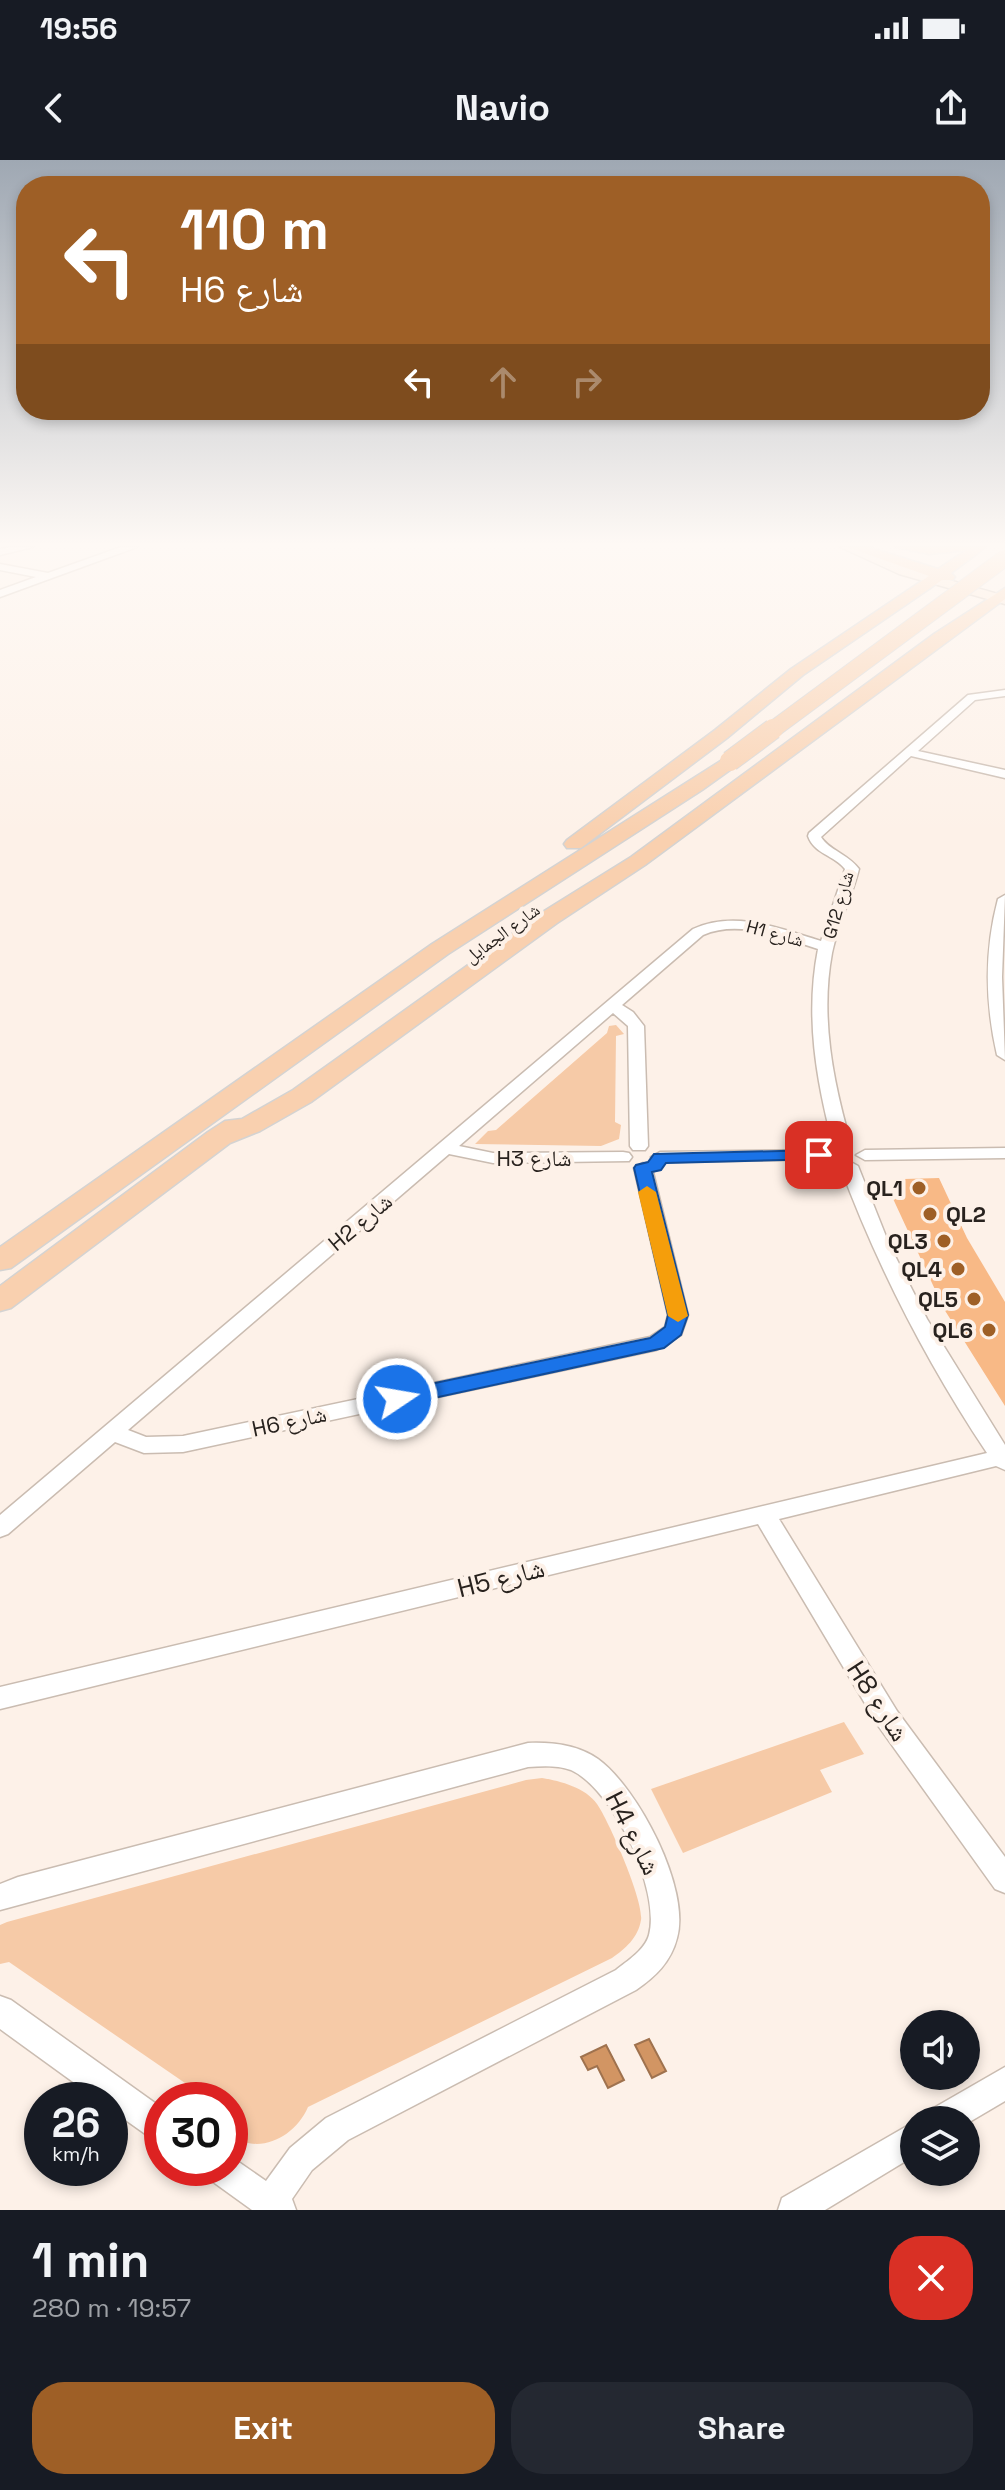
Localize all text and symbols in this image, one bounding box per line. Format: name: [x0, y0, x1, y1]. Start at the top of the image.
text: 19:56: [40, 9, 118, 48]
text: Navio: [455, 85, 550, 131]
icon: back: [32, 86, 76, 130]
icon: share: [929, 86, 973, 130]
text: 110 m: [180, 194, 329, 265]
icon: left: [48, 208, 152, 312]
text: H6 شارع: [180, 267, 303, 313]
icon: left: [397, 360, 441, 404]
icon: ahead: [481, 360, 525, 404]
icon: right: [565, 360, 609, 404]
street label: G12 شارع: [817, 869, 859, 941]
street label: شارع الجمايل: [460, 898, 544, 968]
street label: H1 شارع: [744, 914, 806, 952]
pin: [785, 1121, 853, 1189]
icon: arrive: [797, 1133, 841, 1177]
street label: H3 شارع: [496, 1144, 572, 1172]
place label: QL1: [866, 1174, 903, 1202]
marker: QL1: [910, 1179, 928, 1197]
street label: H2 شارع: [322, 1187, 398, 1257]
place label: QL2: [946, 1200, 986, 1228]
marker: QL2: [921, 1205, 939, 1223]
place label: QL3: [888, 1227, 928, 1255]
marker: QL3: [935, 1232, 953, 1250]
place label: QL4: [901, 1255, 942, 1283]
marker: QL4: [949, 1260, 967, 1278]
place label: QL5: [918, 1285, 958, 1313]
marker: QL5: [965, 1290, 983, 1308]
place label: QL6: [933, 1316, 973, 1344]
marker: QL6: [980, 1321, 998, 1339]
position arrow: [355, 1357, 439, 1441]
street label: H6 شارع: [249, 1399, 329, 1443]
street label: H5 شارع: [454, 1551, 548, 1605]
street label: H8 شارع: [839, 1654, 917, 1748]
street label: H4 شارع: [598, 1785, 668, 1881]
map controls: [900, 2010, 980, 2186]
button: sound: [900, 2010, 980, 2090]
speed limit sign: 30: [144, 2082, 248, 2186]
text: 26: [52, 2098, 100, 2149]
button: layers: [900, 2106, 980, 2186]
text: km/h: [52, 2141, 100, 2167]
text: 1 min: [32, 2230, 149, 2291]
button: close: [889, 2236, 973, 2320]
text: 280 m · 19:57: [32, 2291, 191, 2325]
button: Exit: [32, 2382, 495, 2474]
button: Share: [511, 2382, 973, 2474]

